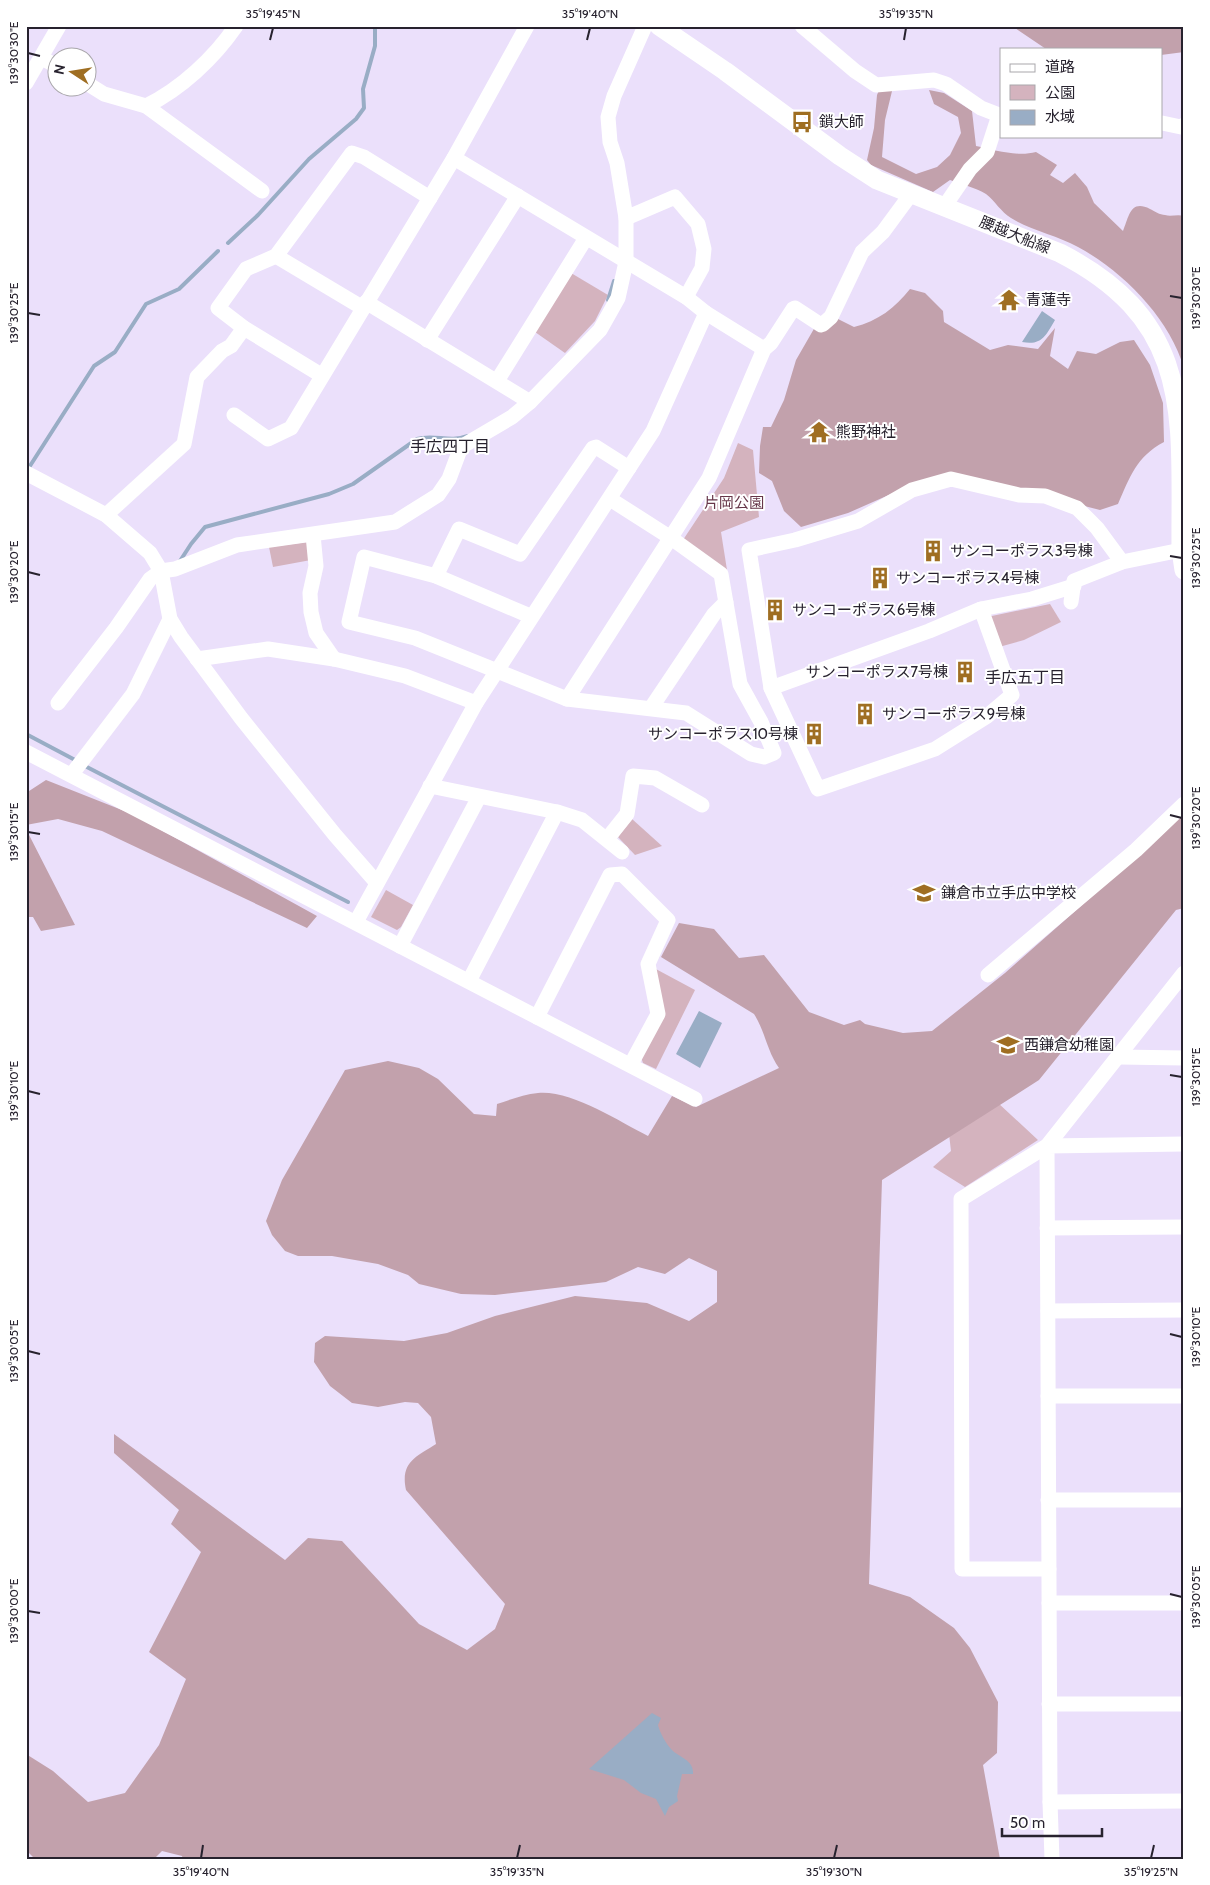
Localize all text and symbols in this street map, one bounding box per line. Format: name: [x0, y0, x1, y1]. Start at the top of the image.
text: 35°19'45"N: [246, 6, 300, 21]
text: 35°19'40"N: [562, 6, 618, 21]
text: 35°19'35"N: [879, 6, 933, 21]
text: 139°30'30"E: [6, 21, 21, 85]
north arrow: [48, 48, 98, 98]
legend: [1000, 48, 1162, 138]
text: 道路: [1045, 58, 1075, 76]
text: N: [49, 63, 69, 76]
text: 公園: [1045, 84, 1075, 102]
text: 水域: [1045, 108, 1075, 126]
bus stop icon: 鎖大師: [789, 109, 815, 135]
place label: 鎖大師: [819, 113, 864, 131]
street label: 腰越大船線: [977, 213, 1053, 257]
text: 139°30'30"E: [1188, 266, 1203, 330]
text: 139°30'25"E: [6, 282, 21, 343]
temple icon: 青蓮寺: [996, 287, 1022, 313]
place label: 青蓮寺: [1026, 291, 1071, 309]
temple icon: 熊野神社: [806, 419, 832, 445]
place label: 熊野神社: [836, 423, 896, 441]
district label: 手広四丁目: [410, 437, 490, 456]
park label: 片岡公園: [704, 494, 764, 512]
text: 139°30'25"E: [1188, 527, 1203, 588]
building icon: サンコーポラス3号棟: [920, 538, 946, 564]
text: 139°30'20"E: [6, 540, 21, 603]
place label: サンコーポラス3号棟: [950, 542, 1093, 560]
building icon: サンコーポラス4号棟: [867, 565, 893, 591]
place label: サンコーポラス4号棟: [896, 569, 1039, 587]
building icon: サンコーポラス6号棟: [762, 597, 788, 623]
place label: サンコーポラス6号棟: [792, 601, 935, 619]
building icon: サンコーポラス7号棟: [952, 659, 978, 685]
place label: サンコーポラス7号棟: [806, 663, 948, 681]
district label: 手広五丁目: [985, 668, 1065, 687]
building icon: サンコーポラス9号棟: [852, 701, 878, 727]
place label: サンコーポラス9号棟: [882, 705, 1025, 723]
building icon: サンコーポラス10号棟: [801, 721, 827, 747]
place label: サンコーポラス10号棟: [648, 725, 798, 743]
text: 139°30'20"E: [1188, 786, 1203, 849]
text: 139°30'15"E: [6, 802, 21, 861]
school or university icon: 鎌倉市立手広中学校: [911, 880, 937, 906]
place label: 鎌倉市立手広中学校: [941, 884, 1076, 902]
school or university icon: 西鎌倉幼稚園: [995, 1032, 1021, 1058]
place label: 西鎌倉幼稚園: [1024, 1036, 1114, 1054]
text: 139°30'15"E: [1188, 1047, 1203, 1106]
text: 139°30'10"E: [6, 1060, 21, 1121]
text: 139°30'10"E: [1188, 1306, 1203, 1367]
text: 139°30'05"E: [6, 1319, 21, 1383]
text: 139°30'05"E: [1188, 1565, 1203, 1629]
text: 139°30'00"E: [6, 1578, 21, 1643]
scale bar: [1002, 1805, 1102, 1837]
text: 50 m: [1010, 1814, 1045, 1832]
text: 35°19'40"N: [173, 1864, 229, 1879]
text: 35°19'35"N: [490, 1864, 544, 1879]
text: 35°19'30"N: [806, 1864, 862, 1879]
text: 35°19'25"N: [1124, 1864, 1178, 1879]

